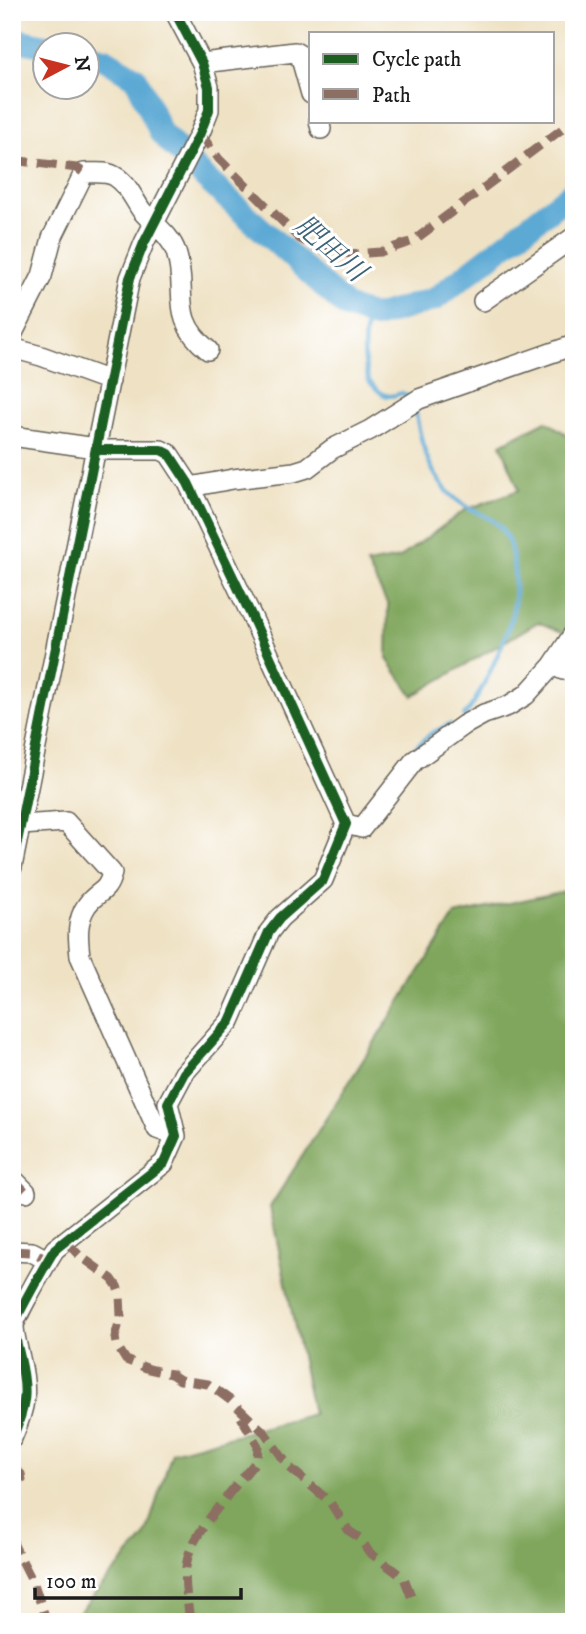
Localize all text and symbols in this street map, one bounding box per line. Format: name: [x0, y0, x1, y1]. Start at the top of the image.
north arrow: [32, 32, 102, 102]
legend: [309, 32, 554, 122]
text: Cycle path: [372, 47, 461, 73]
text: N: [69, 55, 94, 74]
text: Path: [372, 83, 411, 109]
water label: 肥田川: [287, 208, 375, 292]
scale bar: [35, 1557, 242, 1601]
text: 100 m: [46, 1569, 97, 1595]

